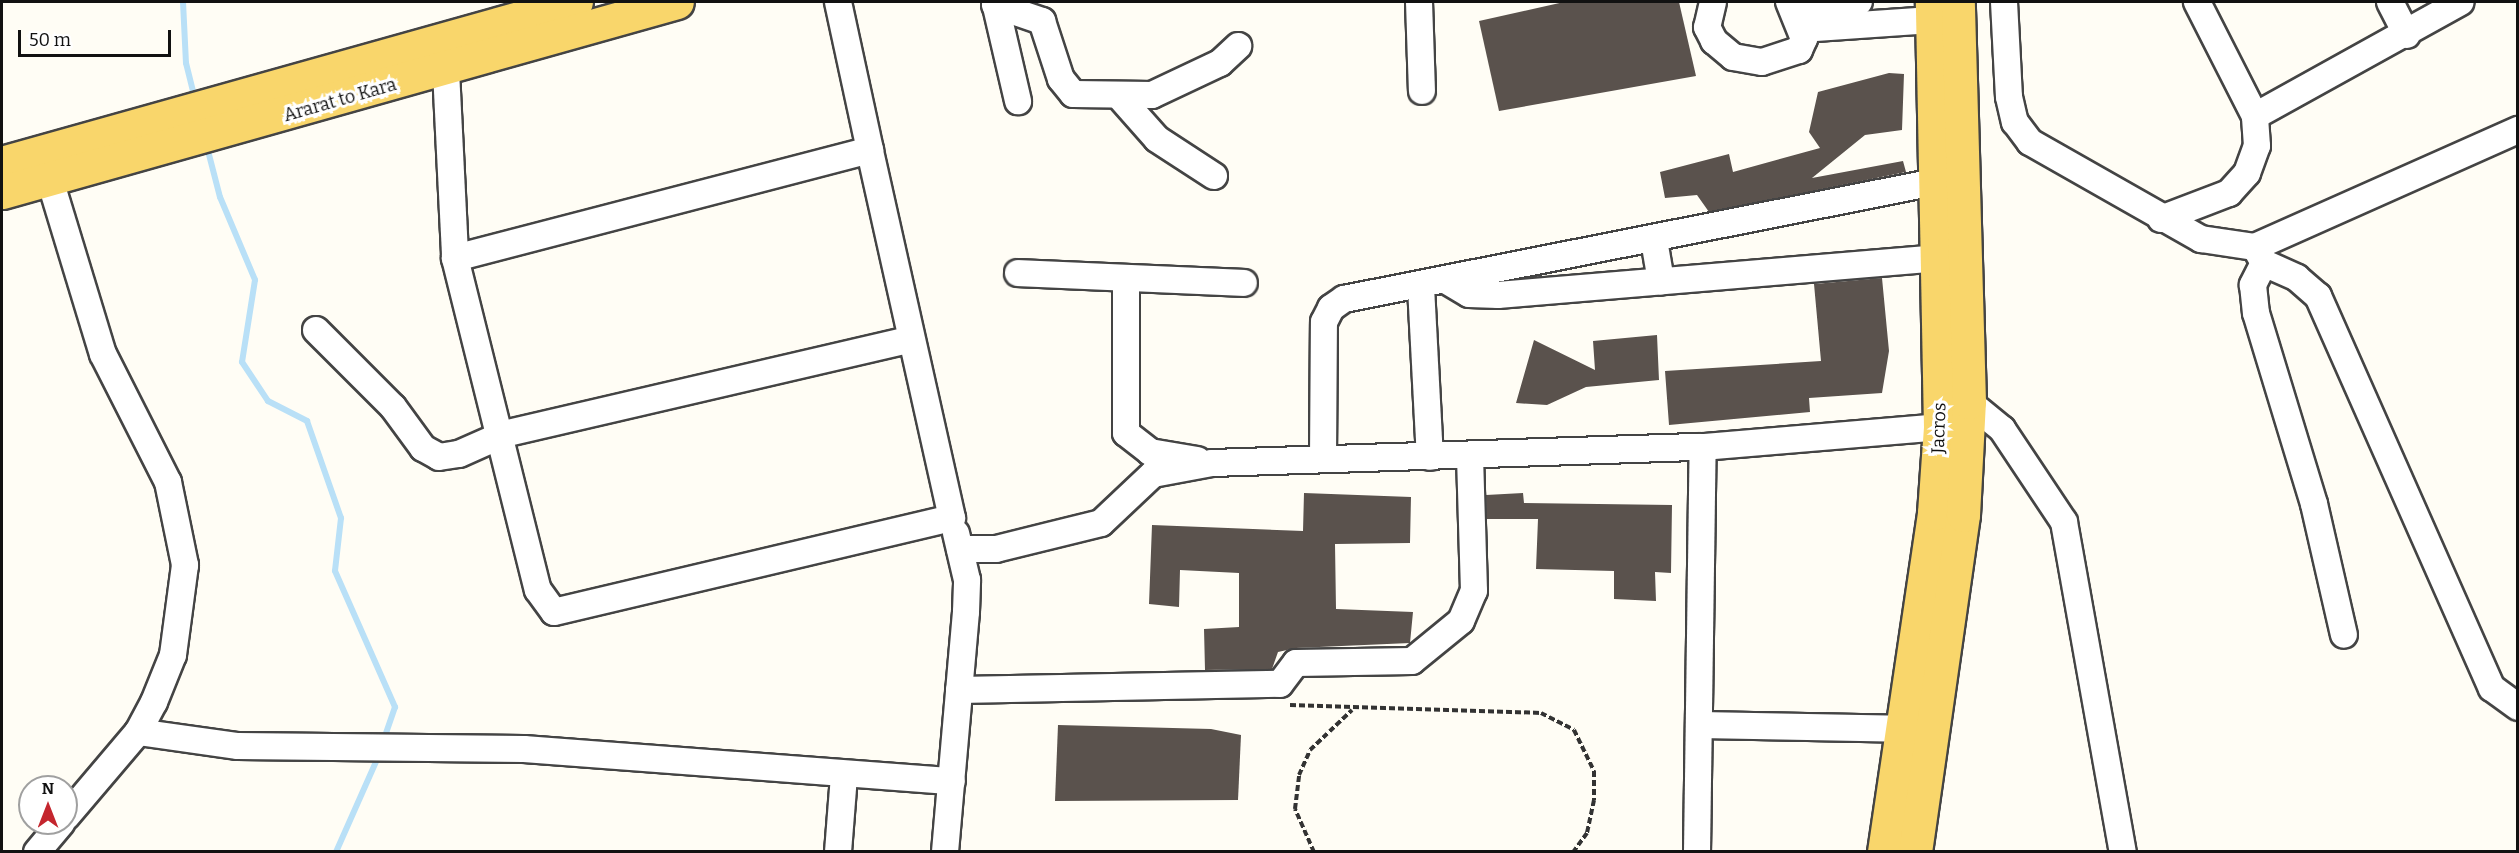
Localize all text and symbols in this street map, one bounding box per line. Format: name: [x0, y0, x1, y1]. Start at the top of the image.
scale bar: [21, 18, 174, 56]
text: 50 m: [29, 29, 71, 51]
street label: Ararat to Kara: [281, 74, 399, 126]
street label: Jacros: [1927, 402, 1951, 454]
north arrow: [18, 775, 78, 835]
text: N: [42, 779, 54, 798]

